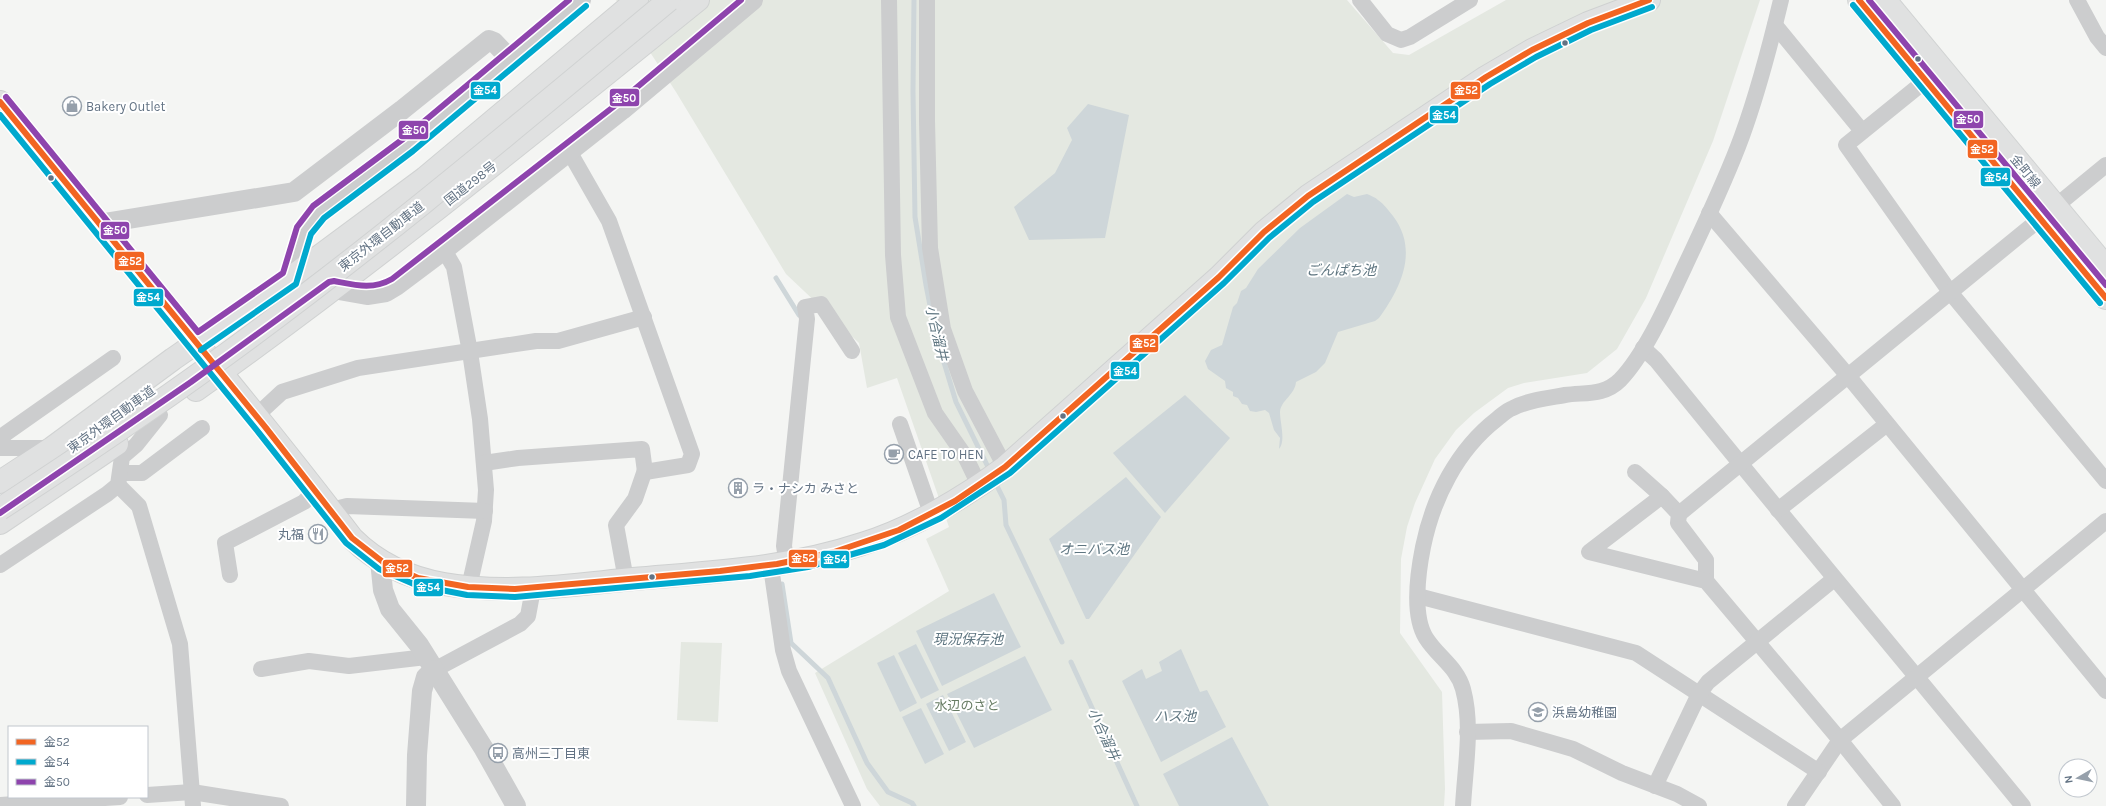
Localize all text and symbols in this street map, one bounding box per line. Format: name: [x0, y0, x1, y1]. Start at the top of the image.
unlabelled marker: [1560, 38, 1570, 48]
unlabelled marker: [1913, 54, 1923, 64]
line badge: 金54: [470, 81, 501, 100]
line badge: 金52: [1450, 81, 1481, 100]
text: 金54: [473, 84, 497, 97]
text: 金52: [1454, 84, 1478, 97]
line badge: 金50: [609, 88, 640, 107]
text: 金50: [612, 92, 636, 105]
shop icon: Bakery Outlet: [61, 95, 83, 117]
place label: Bakery Outlet: [86, 99, 166, 114]
line badge: 金54: [1429, 105, 1459, 124]
text: 金54: [1432, 109, 1456, 122]
line badge: 金50: [1953, 110, 1984, 129]
text: 金50: [1956, 113, 1980, 126]
line badge: 金50: [398, 120, 429, 140]
text: 金50: [402, 124, 426, 137]
line badge: 金52: [1967, 139, 1998, 159]
text: 金52: [1970, 143, 1994, 156]
street label: 金町線: [2007, 152, 2044, 191]
street label: 国道298号: [441, 158, 499, 208]
line badge: 金54: [1980, 167, 2011, 187]
text: 金54: [1984, 171, 2008, 184]
unlabelled marker: [46, 173, 56, 183]
street label: 東京外環自動車道: [336, 198, 427, 274]
line badge: 金50: [100, 221, 130, 240]
text: 金50: [103, 224, 127, 237]
line badge: 金52: [114, 251, 145, 271]
text: 金52: [118, 255, 142, 268]
water label: ごんぱち池: [1306, 262, 1378, 279]
line badge: 金54: [133, 288, 164, 307]
text: 金54: [136, 291, 160, 304]
water label: 小合溜井: [922, 304, 952, 364]
line badge: 金52: [1129, 334, 1159, 353]
text: 金52: [1132, 337, 1156, 350]
line badge: 金54: [1110, 361, 1140, 380]
text: 金54: [1113, 365, 1137, 378]
street label: 東京外環自動車道: [65, 383, 158, 456]
unlabelled marker: [1058, 411, 1068, 421]
cafe icon: CAFE TO HEN: [883, 443, 905, 465]
place label: CAFE TO HEN: [908, 447, 984, 462]
building icon: ラ・ナシカ みさと: [727, 477, 749, 499]
place label: ラ・ナシカ みさと: [752, 481, 859, 496]
restaurant icon: 丸福: [307, 523, 329, 545]
place label: 丸福: [278, 527, 304, 542]
water label: オニバス池: [1059, 541, 1131, 558]
line badge: 金52: [788, 549, 818, 568]
line badge: 金54: [820, 550, 850, 569]
text: 金52: [791, 552, 815, 565]
text: 金54: [823, 553, 847, 566]
line badge: 金52: [382, 559, 413, 578]
text: 金52: [385, 562, 409, 575]
unlabelled marker: [647, 572, 657, 582]
line badge: 金54: [413, 578, 444, 597]
text: 金54: [416, 581, 440, 594]
water label: 現況保存池: [933, 631, 1005, 648]
park label: 水辺のさと: [934, 698, 1000, 713]
school or university icon: 浜島幼稚園: [1527, 701, 1549, 723]
water label: 小合溜井: [1084, 705, 1124, 765]
place label: 浜島幼稚園: [1552, 705, 1617, 720]
water label: ハス池: [1154, 708, 1198, 725]
legend: [8, 726, 148, 798]
text: 金52: [44, 735, 70, 749]
bus stop icon: 高州三丁目東: [487, 742, 509, 764]
place label: 高州三丁目東: [512, 746, 590, 761]
text: 金54: [44, 755, 70, 769]
north arrow: [2058, 758, 2098, 798]
text: 金50: [44, 775, 70, 789]
text: N: [2062, 775, 2076, 784]

